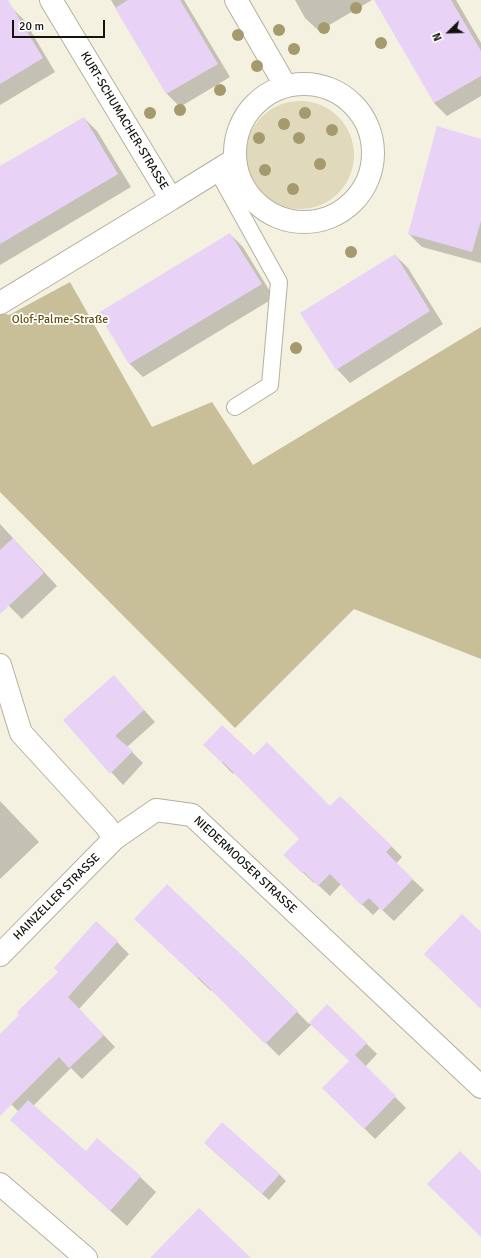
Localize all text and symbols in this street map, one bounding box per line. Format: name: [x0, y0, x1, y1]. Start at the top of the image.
scale bar: [14, 12, 107, 38]
north arrow: [429, 12, 469, 52]
text: 20 m: [19, 19, 44, 34]
text: N: [430, 31, 445, 43]
street label: KURT-SCHUMACHER-STRASSE: [77, 49, 171, 193]
park label: Olof-Palme-Straße: [12, 313, 108, 327]
street label: NIEDERMOOSER STRASSE: [190, 813, 300, 917]
street label: HAINZELLER STRASSE: [11, 851, 103, 943]

